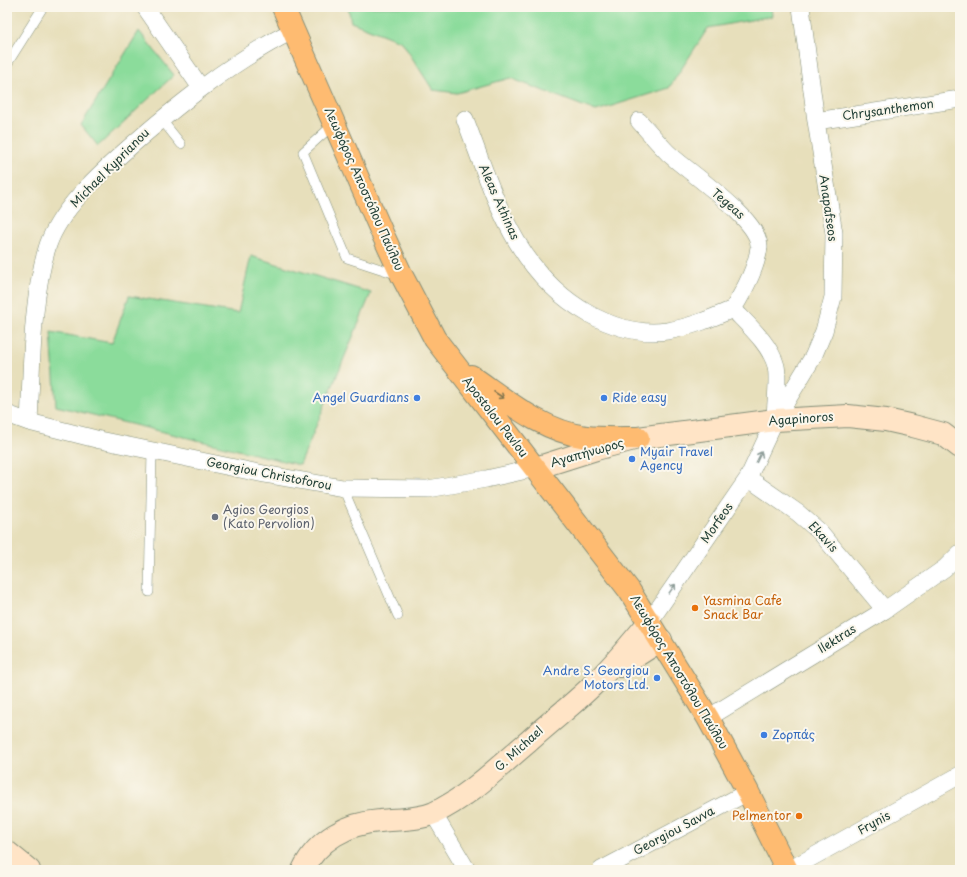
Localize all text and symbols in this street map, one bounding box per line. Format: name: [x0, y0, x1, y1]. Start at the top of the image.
street label: Chrysanthemon: [841, 94, 935, 124]
street label: Λεωφόρος Αποστόλου Παύλου: [321, 104, 409, 273]
street label: Michael Kyprianou: [66, 124, 153, 211]
street label: Aleas Athinas: [475, 161, 525, 243]
street label: Anapafseos: [815, 173, 843, 243]
street label: Tegeas: [708, 184, 750, 223]
street label: Apostolou Pavlou: [459, 372, 533, 461]
place label: Angel Guardians: [313, 388, 410, 406]
place label: Ride easy: [612, 388, 667, 406]
one-way arrow: [493, 391, 504, 399]
marker: Angel Guardians: [412, 393, 422, 403]
marker: Ride easy: [599, 393, 609, 403]
street label: Agapinoros: [768, 407, 835, 429]
street label: Αγαπήνωρος: [548, 433, 626, 471]
place label: Myair Travel Agency: [640, 442, 713, 474]
one-way arrow: [755, 451, 763, 463]
street label: Georgiou Christoforou: [205, 452, 334, 494]
marker: Myair Travel Agency: [627, 454, 637, 464]
street label: Morfeos: [696, 498, 737, 546]
place label: Agios Georgios (Kato Pervolion): [223, 500, 315, 532]
marker: Agios Georgios (Kato Pervolion): [210, 512, 220, 522]
street label: Ekavis: [805, 517, 843, 556]
one-way arrow: [668, 583, 676, 594]
street label: Λεωφόρος Αποστόλου Παύλου: [626, 591, 733, 752]
place label: Yasmina Cafe Snack Bar: [703, 591, 782, 623]
marker: Yasmina Cafe Snack Bar: [690, 603, 700, 613]
street label: Ilektras: [814, 619, 860, 657]
place label: Andre S. Georgiou Motors Ltd.: [543, 661, 649, 693]
marker: Andre S. Georgiou Motors Ltd.: [652, 673, 662, 683]
street label: G. Michael: [490, 722, 547, 775]
place label: Ζορπάς: [772, 725, 815, 743]
marker: Ζορπάς: [759, 730, 769, 740]
street label: Georgiou Savva: [630, 801, 718, 859]
place label: Pelmentor: [732, 806, 791, 824]
street label: Frynis: [854, 806, 894, 838]
marker: Pelmentor: [794, 811, 804, 821]

